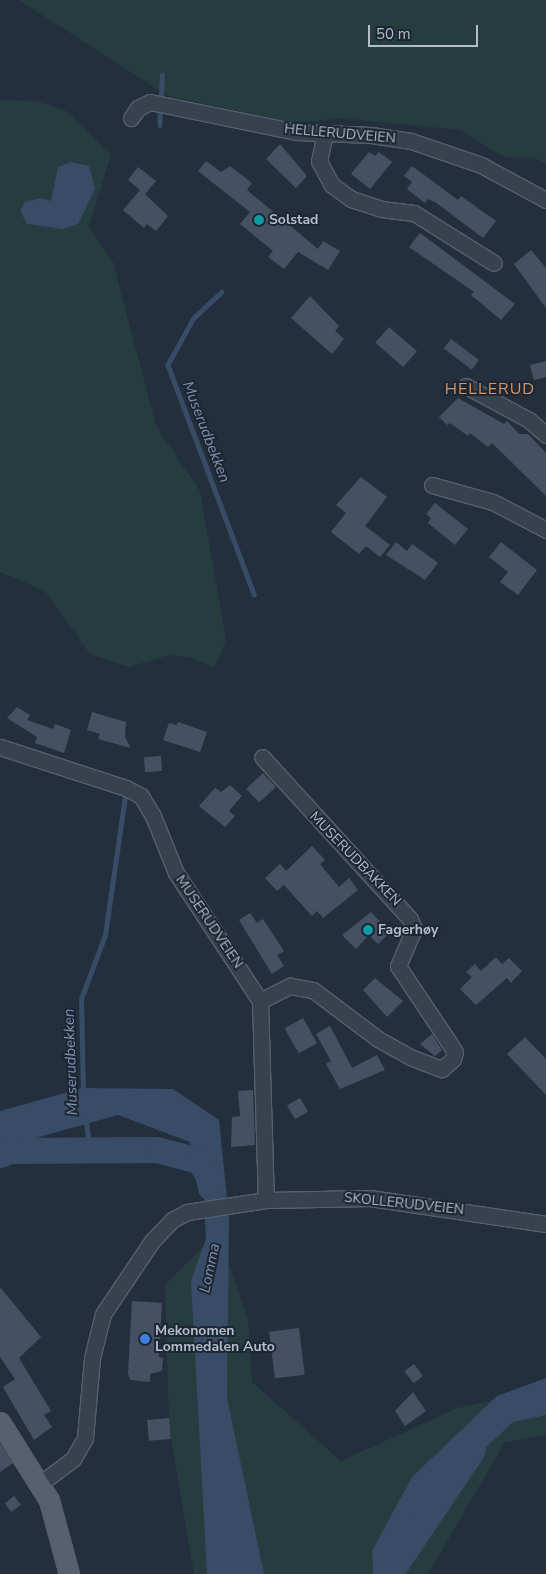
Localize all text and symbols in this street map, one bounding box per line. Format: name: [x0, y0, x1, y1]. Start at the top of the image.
scale bar: [371, 15, 481, 47]
text: 50 m: [376, 24, 411, 44]
street label: HELLERUDVEIEN: [284, 121, 396, 147]
place label: Solstad: [269, 212, 318, 228]
marker: Solstad: [253, 214, 265, 226]
water label: Muserudbekken: [178, 379, 234, 485]
district label: HELLERUD: [444, 379, 536, 399]
street label: MUSERUDBAKKEN: [306, 808, 404, 910]
street label: MUSERUDVEIEN: [172, 872, 246, 972]
place label: Fagerhøy: [378, 922, 438, 938]
marker: Fagerhøy: [362, 924, 374, 936]
water label: Muserudbekken: [60, 1008, 82, 1116]
street label: SKOLLERUDVEIEN: [343, 1189, 465, 1219]
water label: Lomma: [196, 1242, 224, 1294]
place label: Mekonomen Lommedalen Auto: [155, 1323, 275, 1355]
marker: Mekonomen Lommedalen Auto: [139, 1333, 151, 1345]

